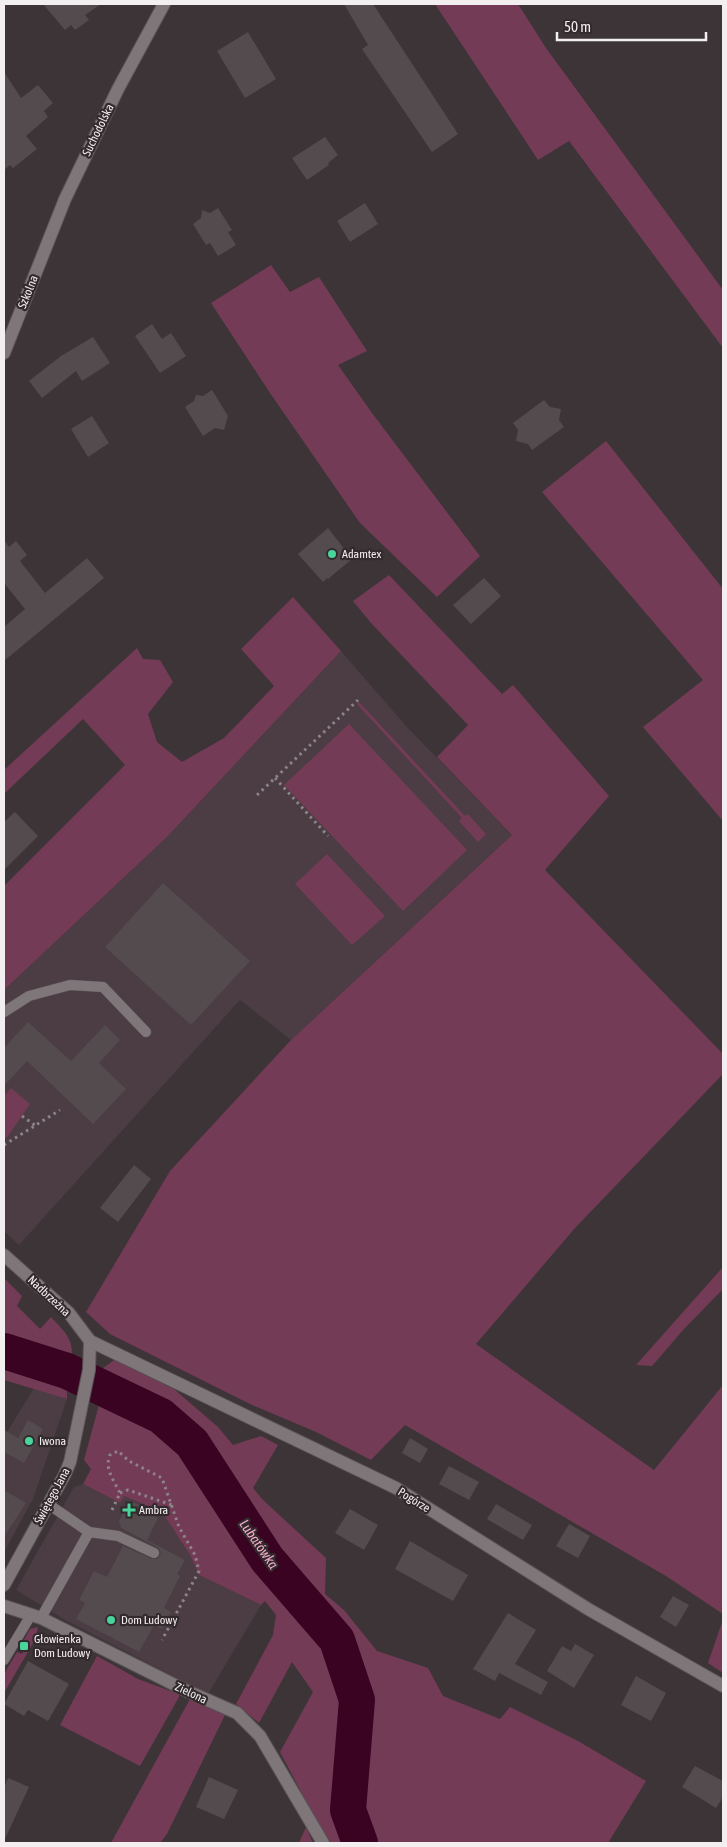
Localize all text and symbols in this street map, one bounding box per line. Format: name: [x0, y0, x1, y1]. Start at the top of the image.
scale bar: [557, 10, 706, 42]
text: 50 m: [564, 18, 591, 35]
street label: Suchodolska: [79, 102, 117, 158]
street label: Szkolna: [15, 273, 41, 311]
place label: Adamtex: [342, 547, 381, 561]
marker: Adamtex: [326, 548, 338, 560]
street label: Nadbrzeżna: [25, 1273, 73, 1319]
place label: Iwona: [39, 1434, 66, 1448]
marker: Iwona: [23, 1435, 35, 1447]
street label: Świętego Jana: [31, 1465, 73, 1527]
street label: Pogórze: [395, 1485, 433, 1515]
place label: Ambra: [139, 1503, 168, 1517]
marker: Ambra: [123, 1504, 135, 1516]
water label: Lubatówka: [236, 1516, 282, 1572]
place label: Dom Ludowy: [121, 1613, 177, 1627]
marker: Dom Ludowy: [105, 1614, 117, 1626]
place label: Głowienka Dom Ludowy: [34, 1632, 90, 1660]
marker: Głowienka Dom Ludowy: [18, 1640, 30, 1652]
street label: Zielona: [173, 1680, 209, 1706]

